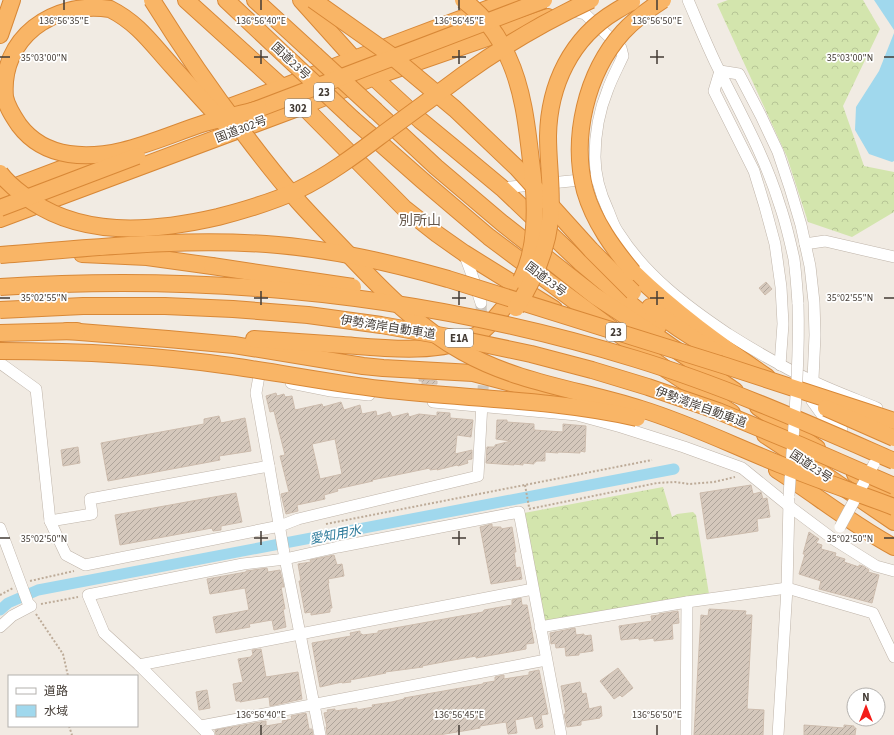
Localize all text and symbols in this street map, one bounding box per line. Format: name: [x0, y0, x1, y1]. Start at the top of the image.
text: 136°56'35"E: [39, 14, 89, 28]
text: 136°56'40"E: [236, 14, 286, 28]
text: 136°56'45"E: [434, 14, 484, 28]
text: 136°56'50"E: [632, 14, 682, 28]
street label: 国道23号: [267, 39, 314, 84]
text: 35°03'00"N: [21, 51, 67, 65]
text: 35°03'00"N: [827, 51, 873, 65]
road number: 23: [314, 83, 334, 101]
road number: 302: [285, 99, 311, 117]
street label: 国道302号: [213, 112, 269, 147]
district label: 別所山: [399, 211, 441, 231]
street label: 国道23号: [521, 258, 570, 301]
text: 35°02'55"N: [21, 291, 67, 305]
text: 35°02'55"N: [827, 291, 873, 305]
street label: 伊勢湾岸自動車道: [339, 312, 437, 343]
road number: 23: [606, 323, 626, 341]
road number: E1A: [445, 329, 473, 347]
street label: 伊勢湾岸自動車道: [653, 383, 749, 432]
street label: 国道23号: [786, 446, 835, 487]
water label: 愛知用水: [308, 521, 364, 549]
text: 35°02'50"N: [21, 532, 67, 546]
text: 35°02'50"N: [827, 532, 873, 546]
legend: [8, 675, 138, 727]
text: 道路: [44, 683, 68, 700]
north arrow: [846, 687, 886, 727]
text: N: [862, 690, 870, 705]
text: 水域: [44, 703, 68, 720]
text: 136°56'40"E: [236, 708, 286, 722]
text: 136°56'45"E: [434, 708, 484, 722]
text: 136°56'50"E: [632, 708, 682, 722]

